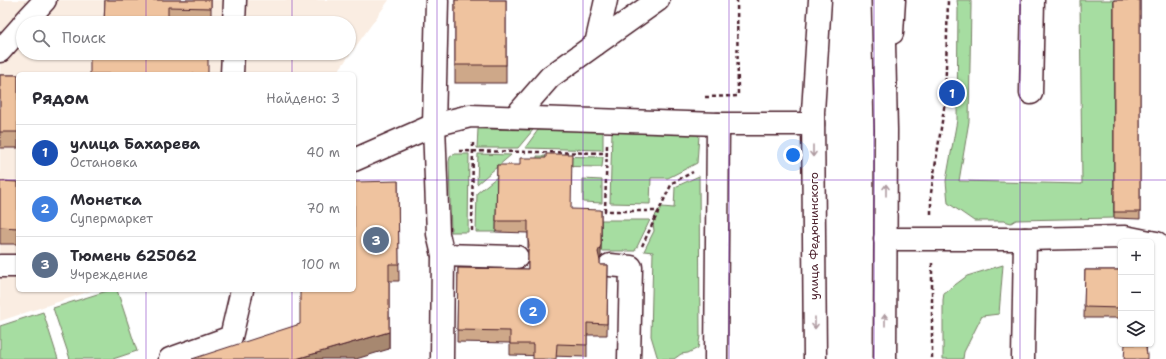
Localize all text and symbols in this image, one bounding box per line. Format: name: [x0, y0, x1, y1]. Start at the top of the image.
search box: [16, 16, 356, 60]
icon: search: [30, 27, 52, 49]
text: Поиск: [62, 28, 106, 48]
pin: 1: [939, 78, 965, 108]
text: Рядом: [32, 87, 89, 109]
text: Найдено: 3: [266, 90, 340, 107]
text: улица Бахарева: [70, 134, 200, 154]
text: 1: [42, 144, 48, 161]
text: 40 m: [306, 144, 340, 161]
one-way arrow: [809, 144, 817, 157]
your location: [783, 145, 803, 165]
text: Остановка: [70, 154, 137, 171]
street label: улица Федюнинского: [806, 172, 822, 300]
one-way arrow: [882, 184, 890, 197]
text: Монетка: [70, 190, 142, 210]
text: 2: [40, 200, 50, 217]
text: 70 m: [306, 200, 340, 217]
text: Супермаркет: [70, 210, 153, 227]
pin: 3: [363, 225, 389, 255]
map controls: [1118, 239, 1154, 347]
button: +: [1118, 239, 1154, 275]
text: Тюмень 625062: [70, 246, 197, 266]
text: 3: [40, 256, 50, 273]
text: 100 m: [301, 256, 340, 273]
text: Учреждение: [70, 266, 148, 283]
button: −: [1118, 275, 1154, 311]
pin: 2: [520, 296, 546, 326]
button: layers: [1118, 311, 1154, 347]
one-way arrow: [881, 314, 889, 327]
one-way arrow: [811, 316, 819, 329]

